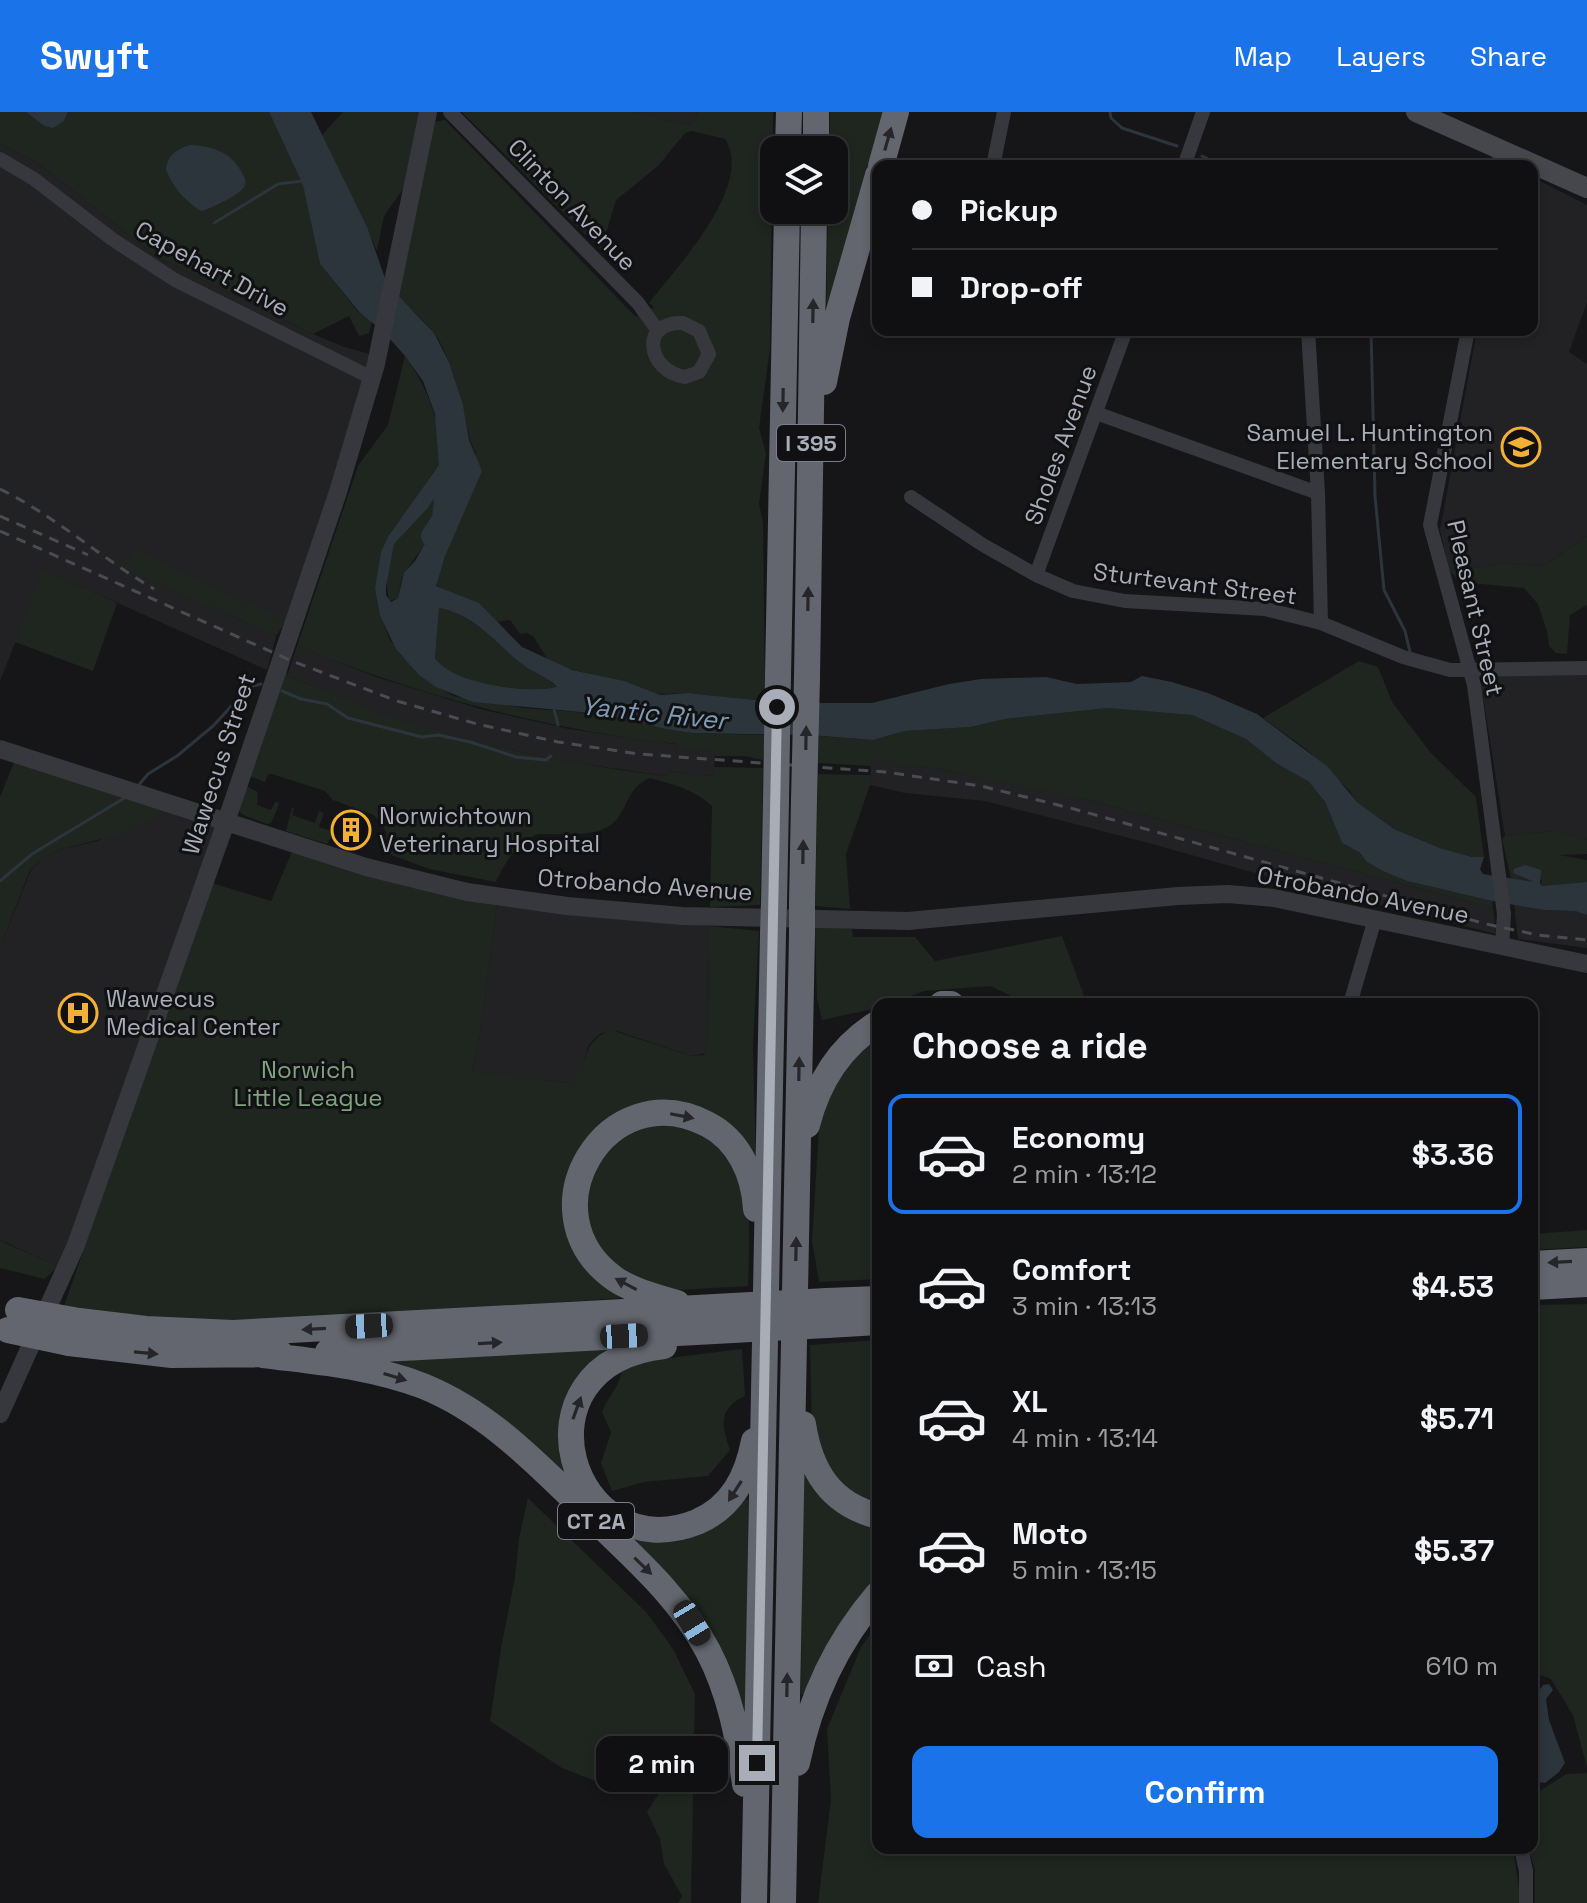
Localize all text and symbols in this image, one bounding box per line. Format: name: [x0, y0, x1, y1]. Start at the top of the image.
text: Swyft: [40, 32, 150, 80]
text: Map: [1234, 38, 1292, 74]
text: Layers: [1336, 38, 1426, 74]
text: Share: [1470, 38, 1547, 74]
one-way arrow: [883, 126, 895, 151]
street label: Clinton Avenue: [501, 132, 643, 277]
map controls: [760, 136, 848, 224]
button: layers: [760, 136, 848, 224]
text: Pickup: [960, 191, 1058, 230]
street label: Capehart Drive: [130, 214, 295, 324]
text: Drop-off: [960, 268, 1083, 307]
one-way arrow: [806, 298, 819, 323]
street label: Sholes Avenue: [1017, 361, 1104, 529]
one-way arrow: [777, 388, 790, 413]
place label: Samuel L. Huntington Elementary School: [1247, 417, 1493, 476]
road number: I 395: [777, 425, 845, 461]
school or university icon: Samuel L. Huntington Elementary School: [1500, 426, 1542, 468]
street label: Pleasant Street: [1440, 517, 1511, 699]
street label: Sturtevant Street: [1091, 556, 1299, 611]
one-way arrow: [802, 586, 814, 611]
street label: Wawecus Street: [175, 669, 262, 858]
water label: Yantic River: [579, 688, 732, 738]
route start: [759, 689, 795, 725]
one-way arrow: [799, 725, 812, 750]
place label: Norwichtown Veterinary Hospital: [379, 800, 600, 859]
building icon: Norwichtown Veterinary Hospital: [330, 809, 372, 851]
one-way arrow: [797, 839, 810, 864]
street label: Otrobando Avenue: [1254, 859, 1472, 930]
street label: Otrobando Avenue: [537, 862, 754, 907]
place label: Wawecus Medical Center: [106, 983, 280, 1042]
hospital icon: Wawecus Medical Center: [57, 992, 99, 1034]
text: Choose a ride: [912, 1023, 1148, 1069]
park label: Norwich Little League: [233, 1054, 383, 1113]
one-way arrow: [793, 1056, 805, 1081]
one-way arrow: [669, 1110, 694, 1123]
icon: car: [916, 1118, 988, 1190]
text: Economy: [1012, 1118, 1145, 1157]
text: $3.36: [1412, 1135, 1494, 1174]
text: 2 min · 13:12: [1012, 1157, 1157, 1191]
one-way arrow: [789, 1236, 802, 1261]
icon: car: [916, 1250, 988, 1322]
text: Comfort: [1012, 1250, 1131, 1289]
one-way arrow: [1547, 1256, 1572, 1269]
text: $4.53: [1412, 1267, 1494, 1306]
one-way arrow: [615, 1278, 637, 1292]
text: 3 min · 13:13: [1012, 1289, 1157, 1323]
car: [344, 1313, 394, 1339]
one-way arrow: [301, 1323, 326, 1336]
car: [599, 1323, 649, 1349]
one-way arrow: [478, 1336, 503, 1349]
one-way arrow: [134, 1347, 159, 1360]
one-way arrow: [383, 1371, 407, 1384]
icon: car: [916, 1382, 988, 1454]
text: XL: [1012, 1382, 1048, 1421]
one-way arrow: [571, 1396, 583, 1420]
text: $5.71: [1420, 1399, 1494, 1438]
text: 4 min · 13:14: [1012, 1421, 1158, 1455]
one-way arrow: [727, 1481, 742, 1502]
road number: CT 2A: [558, 1503, 634, 1539]
icon: car: [916, 1514, 988, 1586]
text: Moto: [1012, 1514, 1088, 1553]
text: $5.37: [1414, 1531, 1494, 1570]
text: 5 min · 13:15: [1012, 1553, 1157, 1587]
one-way arrow: [633, 1556, 652, 1575]
car: [669, 1596, 715, 1650]
icon: cash: [912, 1644, 956, 1688]
text: Cash: [976, 1647, 1047, 1686]
text: 610 m: [1426, 1649, 1498, 1683]
one-way arrow: [781, 1672, 794, 1697]
callout: 2 min: [597, 1735, 729, 1791]
route end: [739, 1745, 775, 1781]
button: Confirm: [912, 1746, 1498, 1838]
text: 2 min: [628, 1747, 696, 1781]

